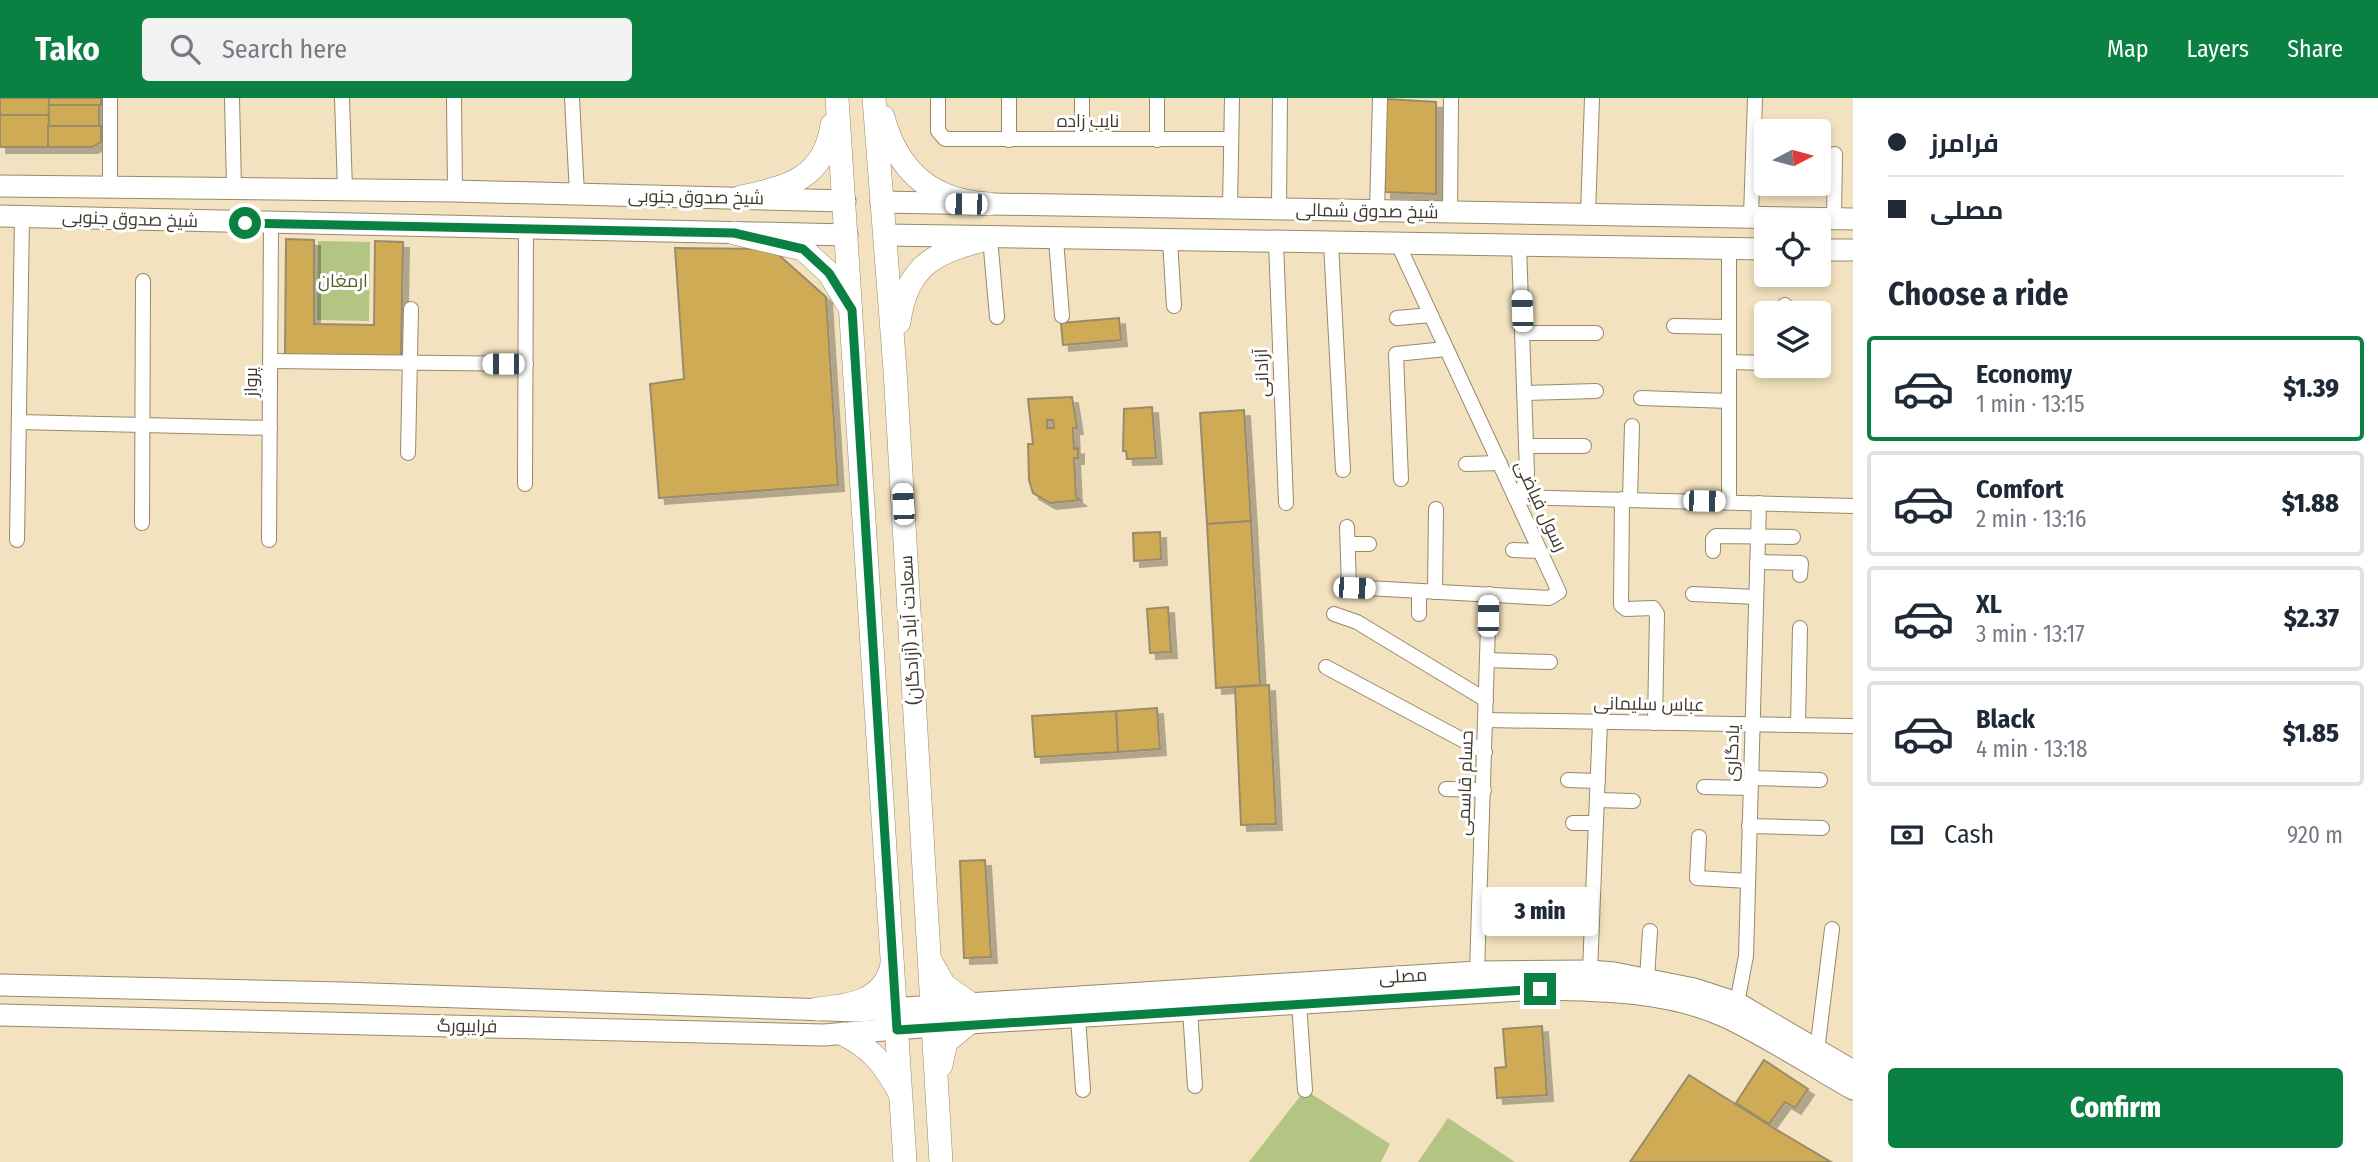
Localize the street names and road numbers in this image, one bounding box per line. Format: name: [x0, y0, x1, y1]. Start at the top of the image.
street label: نایب زاده: [1057, 110, 1119, 132]
street label: شیخ صدوق جنوبی: [628, 185, 764, 210]
street label: شیخ صدوق شمالی: [1295, 199, 1439, 224]
street label: شیخ صدوق جنوبی: [62, 206, 198, 233]
street label: آزادانی: [1250, 348, 1274, 398]
street label: پرواز: [240, 367, 263, 398]
street label: رسول فیاضی: [1510, 457, 1572, 555]
street label: سعادت آباد (آزادگان): [895, 555, 925, 705]
street label: عباس سلیمانی: [1593, 692, 1705, 716]
street label: یادگاری: [1720, 724, 1744, 782]
street label: حسام قاسمی: [1452, 730, 1479, 836]
street label: مصلی: [1378, 964, 1428, 988]
street label: فرایبورگ: [437, 1014, 497, 1038]

